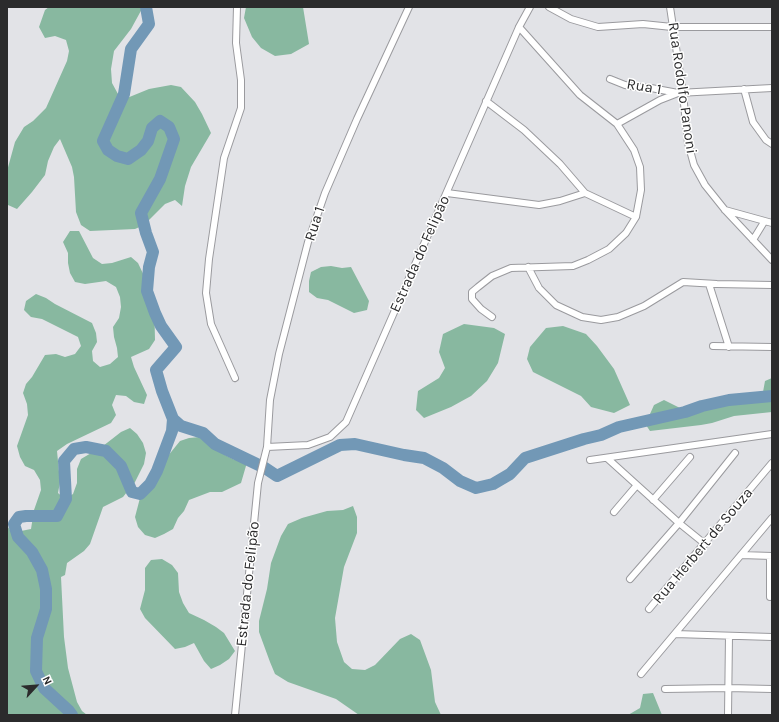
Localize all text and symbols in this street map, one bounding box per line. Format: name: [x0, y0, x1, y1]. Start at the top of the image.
street label: Rua Rodolfo Panoni: [664, 21, 700, 155]
street label: Rua 1: [625, 75, 663, 99]
street label: Estrada do Felipão: [386, 193, 454, 315]
street label: Rua 1: [301, 205, 329, 243]
street label: Rua Herbert de Souza: [649, 484, 757, 608]
street label: Estrada do Felipão: [232, 520, 264, 648]
north arrow: [16, 666, 56, 706]
text: N: [40, 674, 55, 687]

